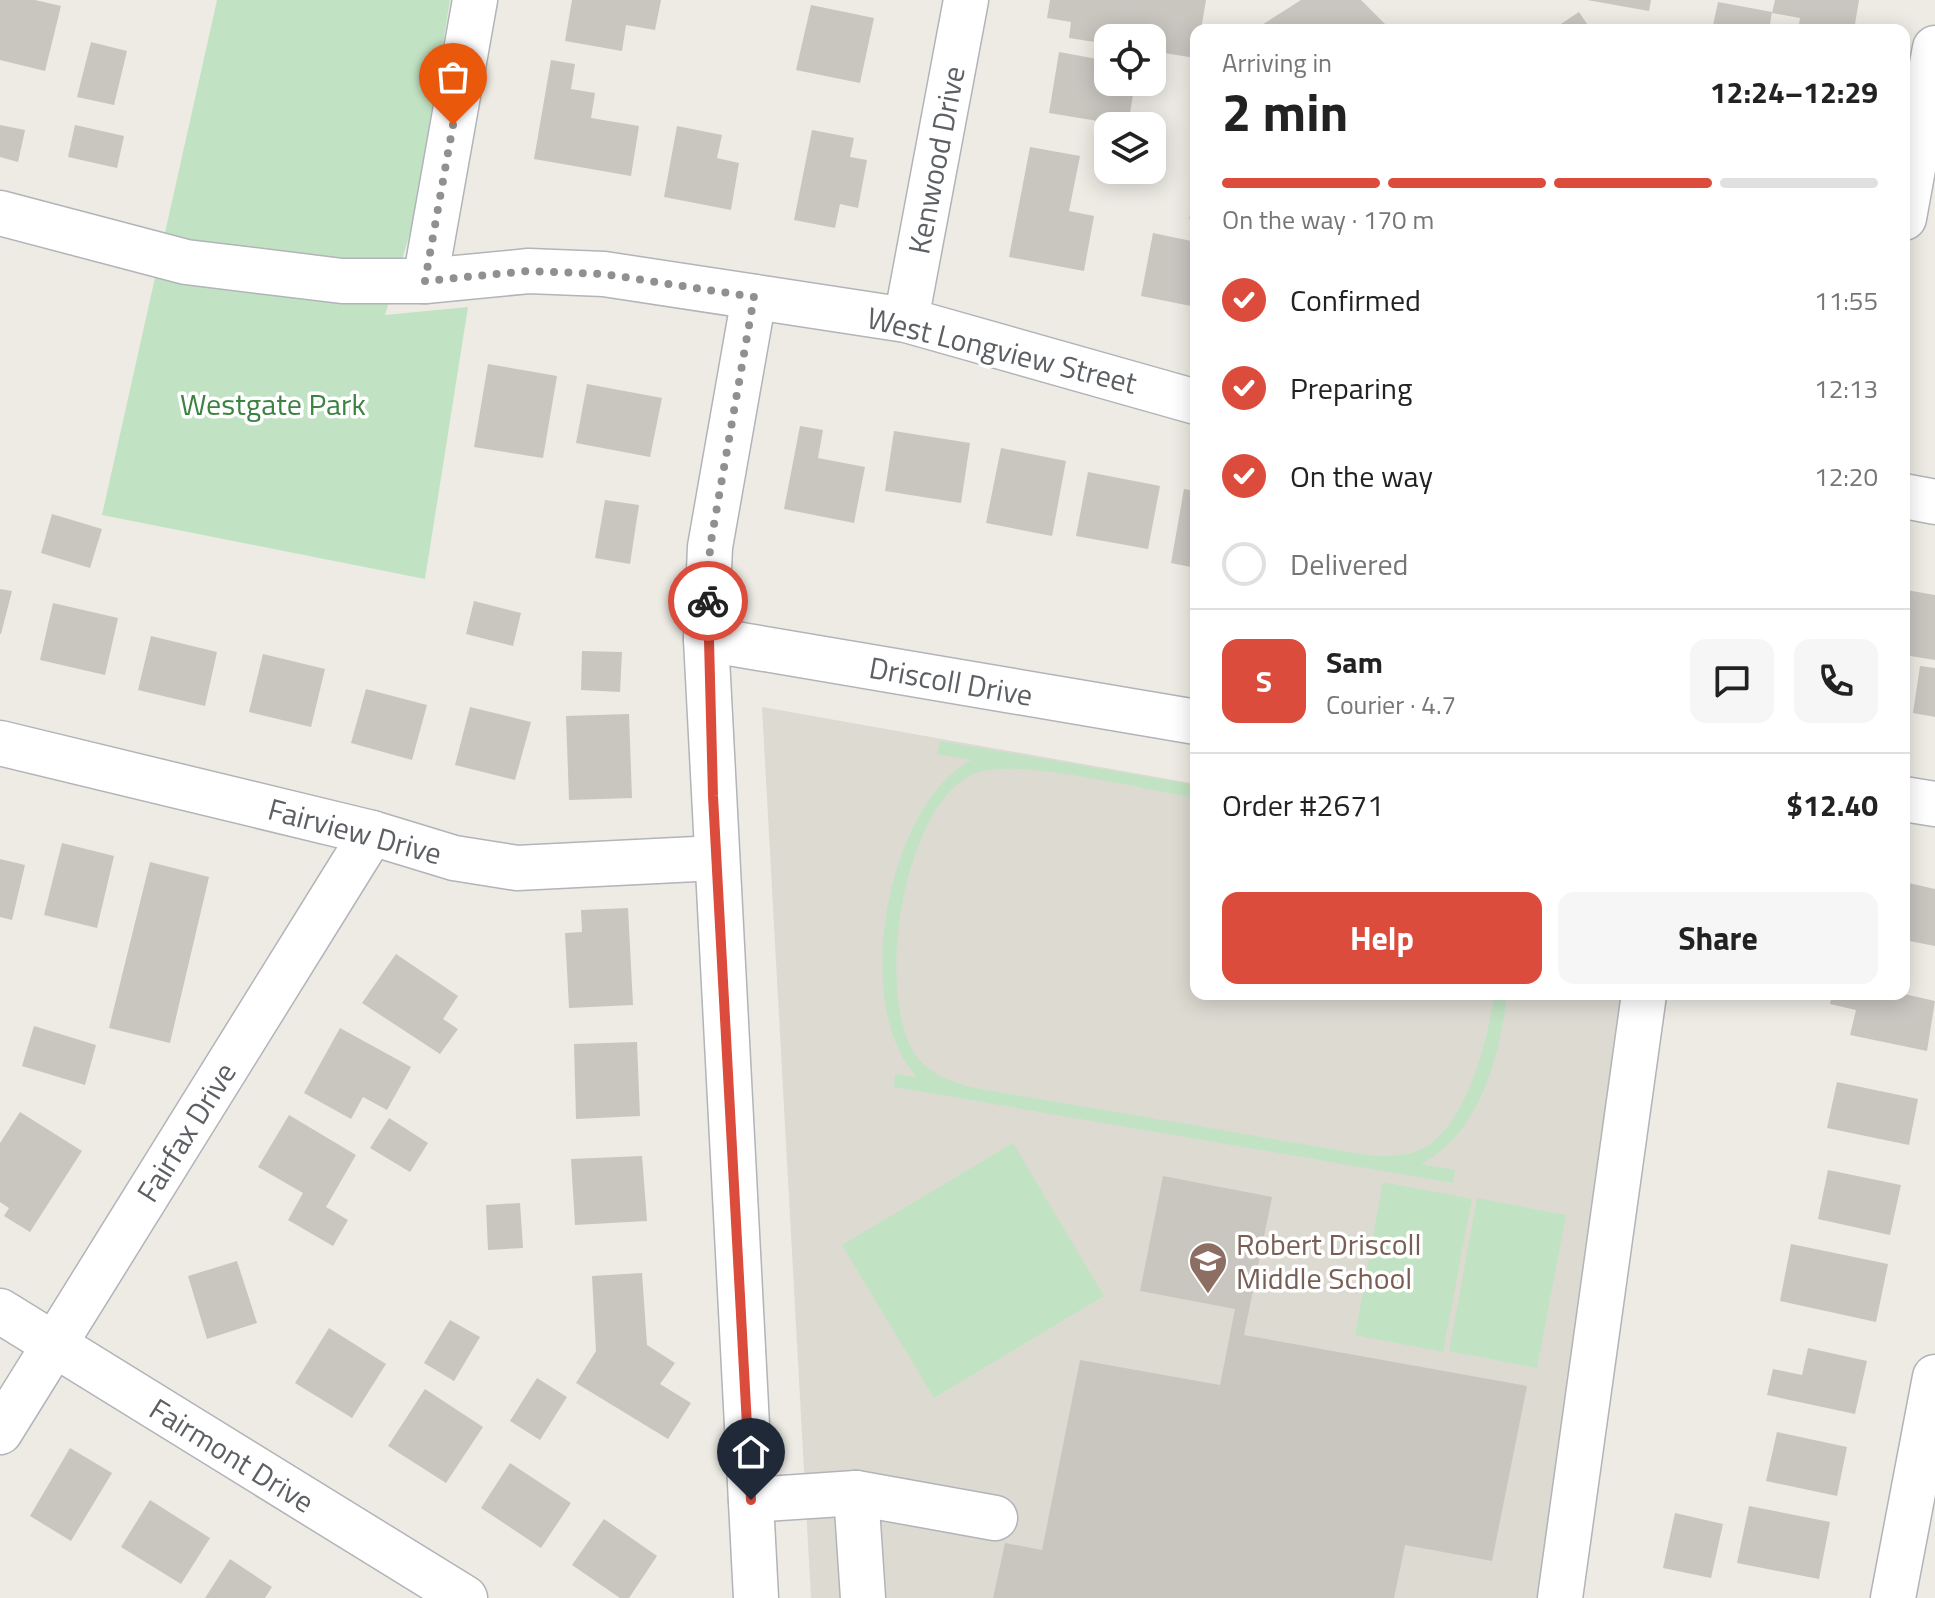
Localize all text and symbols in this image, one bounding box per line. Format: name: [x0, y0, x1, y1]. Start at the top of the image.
map controls: [1094, 24, 1166, 184]
button: locate: [1094, 24, 1166, 96]
pin: [419, 43, 487, 125]
text: Arriving in: [1222, 43, 1332, 82]
icon: bag: [431, 55, 475, 99]
street label: Kenwood Drive: [895, 62, 977, 258]
text: 12:24–12:29: [1710, 69, 1878, 115]
text: 2 min: [1222, 72, 1348, 151]
button: layers: [1094, 112, 1166, 184]
text: On the way · 170 m: [1222, 200, 1434, 239]
text: Confirmed: [1290, 277, 1421, 323]
icon: check: [1222, 278, 1266, 322]
text: 11:55: [1814, 281, 1878, 320]
street label: West Longview Street: [862, 294, 1142, 406]
text: Preparing: [1290, 365, 1412, 411]
icon: check: [1222, 366, 1266, 410]
text: 12:13: [1814, 369, 1878, 408]
park label: Westgate Park: [180, 381, 366, 427]
text: On the way: [1290, 453, 1433, 499]
icon: check: [1222, 454, 1266, 498]
text: 12:20: [1814, 457, 1878, 496]
text: Delivered: [1290, 541, 1408, 587]
courier: [668, 561, 748, 641]
icon: bike: [686, 579, 730, 623]
text: Sam: [1326, 639, 1383, 685]
button: chat: [1690, 639, 1774, 723]
button: phone: [1794, 639, 1878, 723]
street label: Driscoll Drive: [866, 644, 1036, 718]
text: S: [1256, 658, 1272, 704]
text: Courier · 4.7: [1326, 685, 1456, 724]
text: Order #2671: [1222, 782, 1384, 828]
text: $12.40: [1786, 782, 1878, 828]
street label: Fairview Drive: [263, 786, 447, 876]
button: Help: [1222, 892, 1542, 984]
button: Share: [1558, 892, 1878, 984]
street label: Fairfax Drive: [125, 1053, 247, 1211]
place label: Robert Driscoll Middle School: [1236, 1221, 1421, 1301]
school or university icon: Robert Driscoll Middle School: [1187, 1240, 1229, 1295]
street label: Fairmont Drive: [141, 1386, 323, 1524]
pin: [717, 1418, 785, 1500]
icon: home: [729, 1430, 773, 1474]

